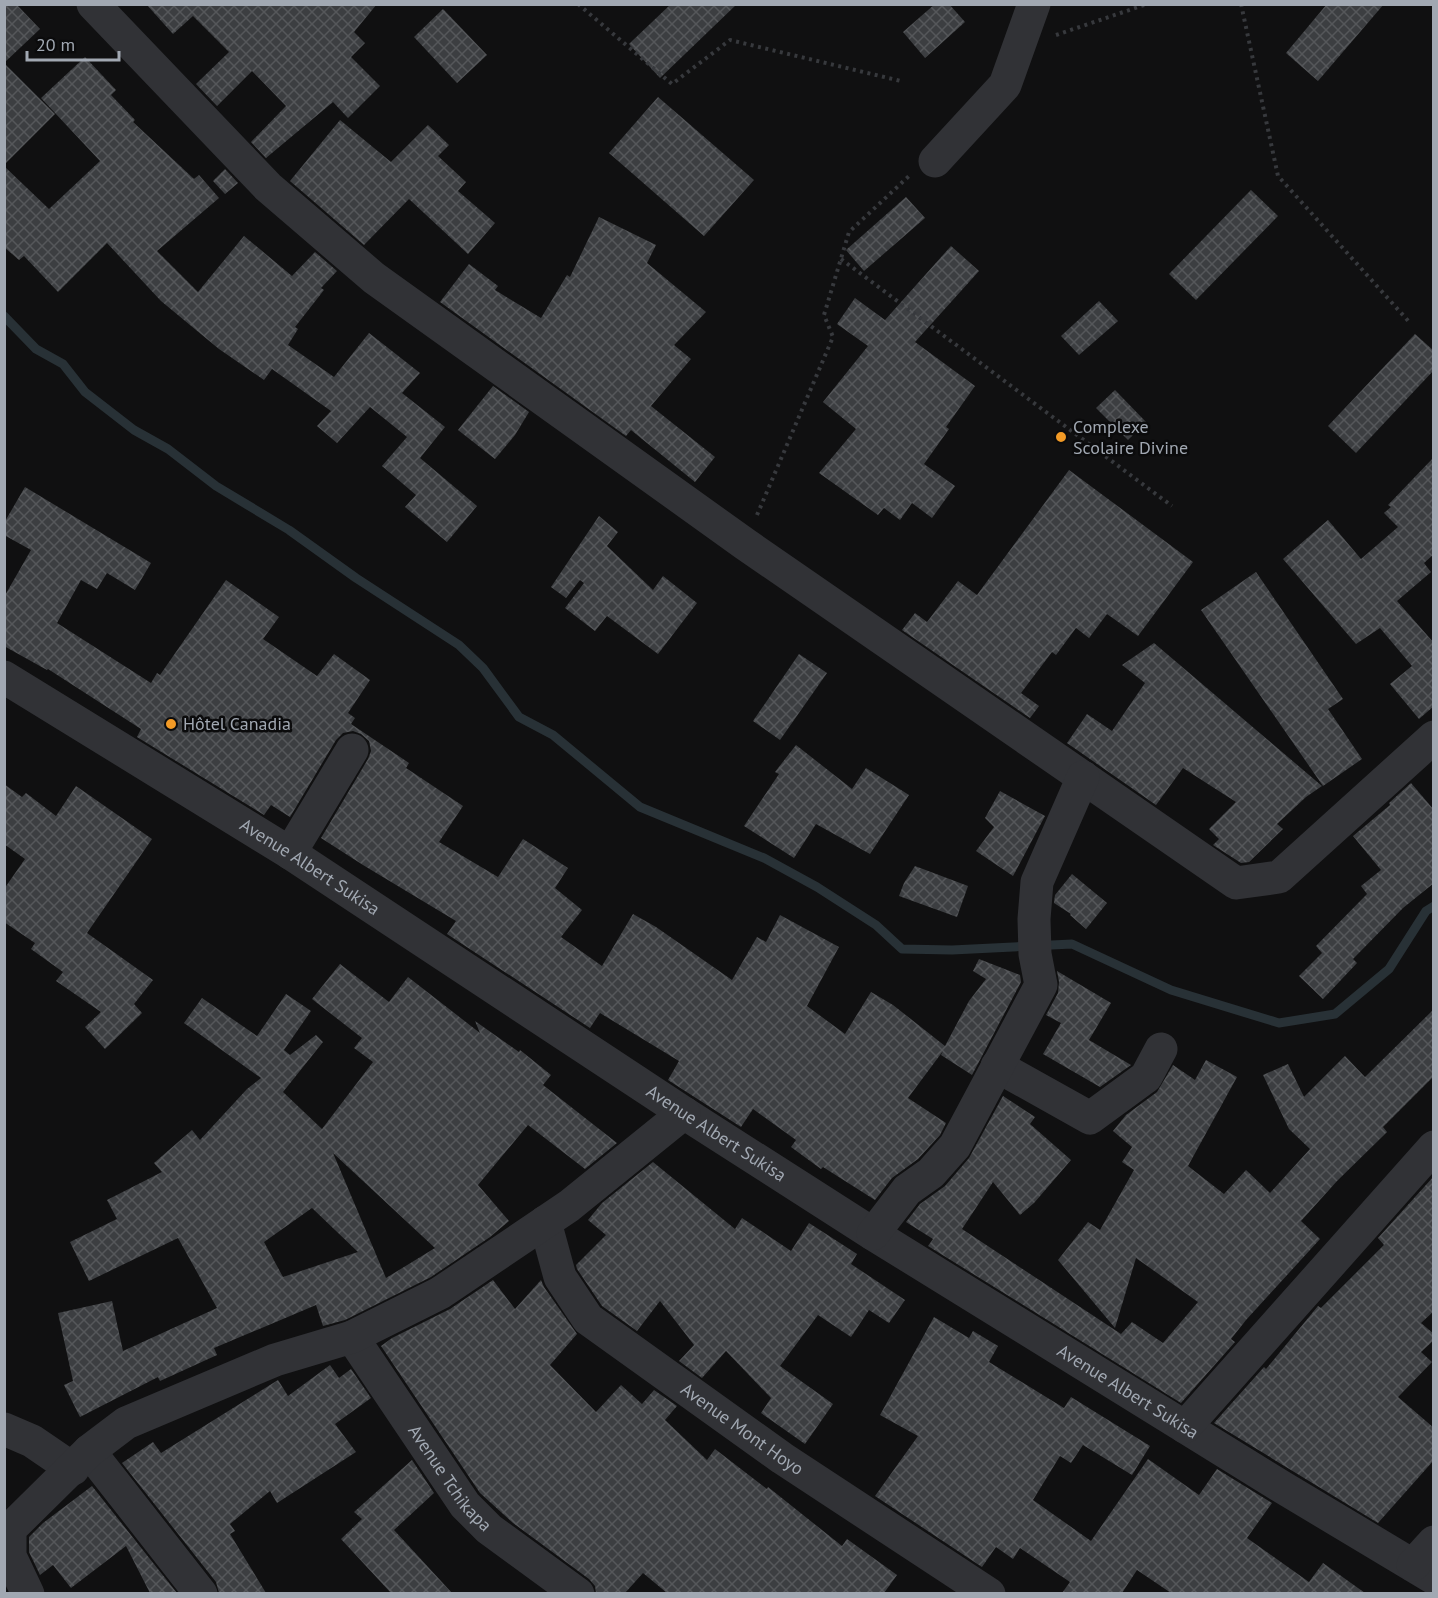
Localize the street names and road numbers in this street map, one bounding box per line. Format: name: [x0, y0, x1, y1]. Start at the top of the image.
street label: Avenue Albert Sukisa: [236, 813, 384, 920]
street label: Avenue Albert Sukisa: [642, 1079, 791, 1187]
street label: Avenue Albert Sukisa: [1053, 1339, 1203, 1444]
street label: Avenue Mont Hoyo: [677, 1377, 808, 1480]
street label: Avenue Tchikapa: [403, 1420, 497, 1536]

